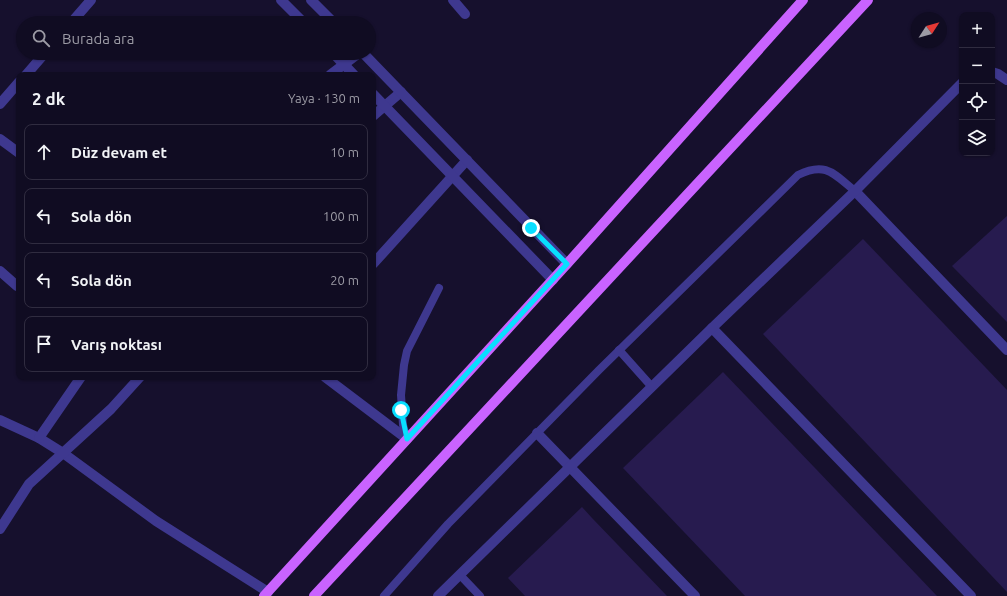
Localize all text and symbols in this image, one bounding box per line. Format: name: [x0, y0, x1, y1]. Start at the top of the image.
north arrow: [911, 12, 947, 48]
map controls: [959, 12, 995, 156]
button: +: [959, 12, 995, 48]
search box: [16, 16, 376, 60]
icon: search: [30, 27, 52, 49]
text: Burada ara: [62, 30, 134, 47]
button: −: [959, 48, 995, 84]
button: locate: [959, 84, 995, 120]
text: 2 dk: [32, 89, 65, 108]
text: Yaya · 130 m: [288, 91, 360, 105]
button: layers: [959, 120, 995, 156]
icon: ahead: [33, 141, 55, 163]
text: Düz devam et: [71, 144, 167, 161]
text: 10 m: [330, 145, 359, 159]
icon: left: [33, 205, 55, 227]
text: Sola dön: [71, 208, 132, 225]
text: 100 m: [323, 209, 359, 223]
route end: [522, 219, 540, 237]
icon: left: [33, 269, 55, 291]
text: Sola dön: [71, 272, 132, 289]
text: 20 m: [330, 273, 359, 287]
icon: arrive: [33, 333, 55, 355]
text: Varış noktası: [71, 336, 162, 353]
route start: [392, 401, 410, 419]

